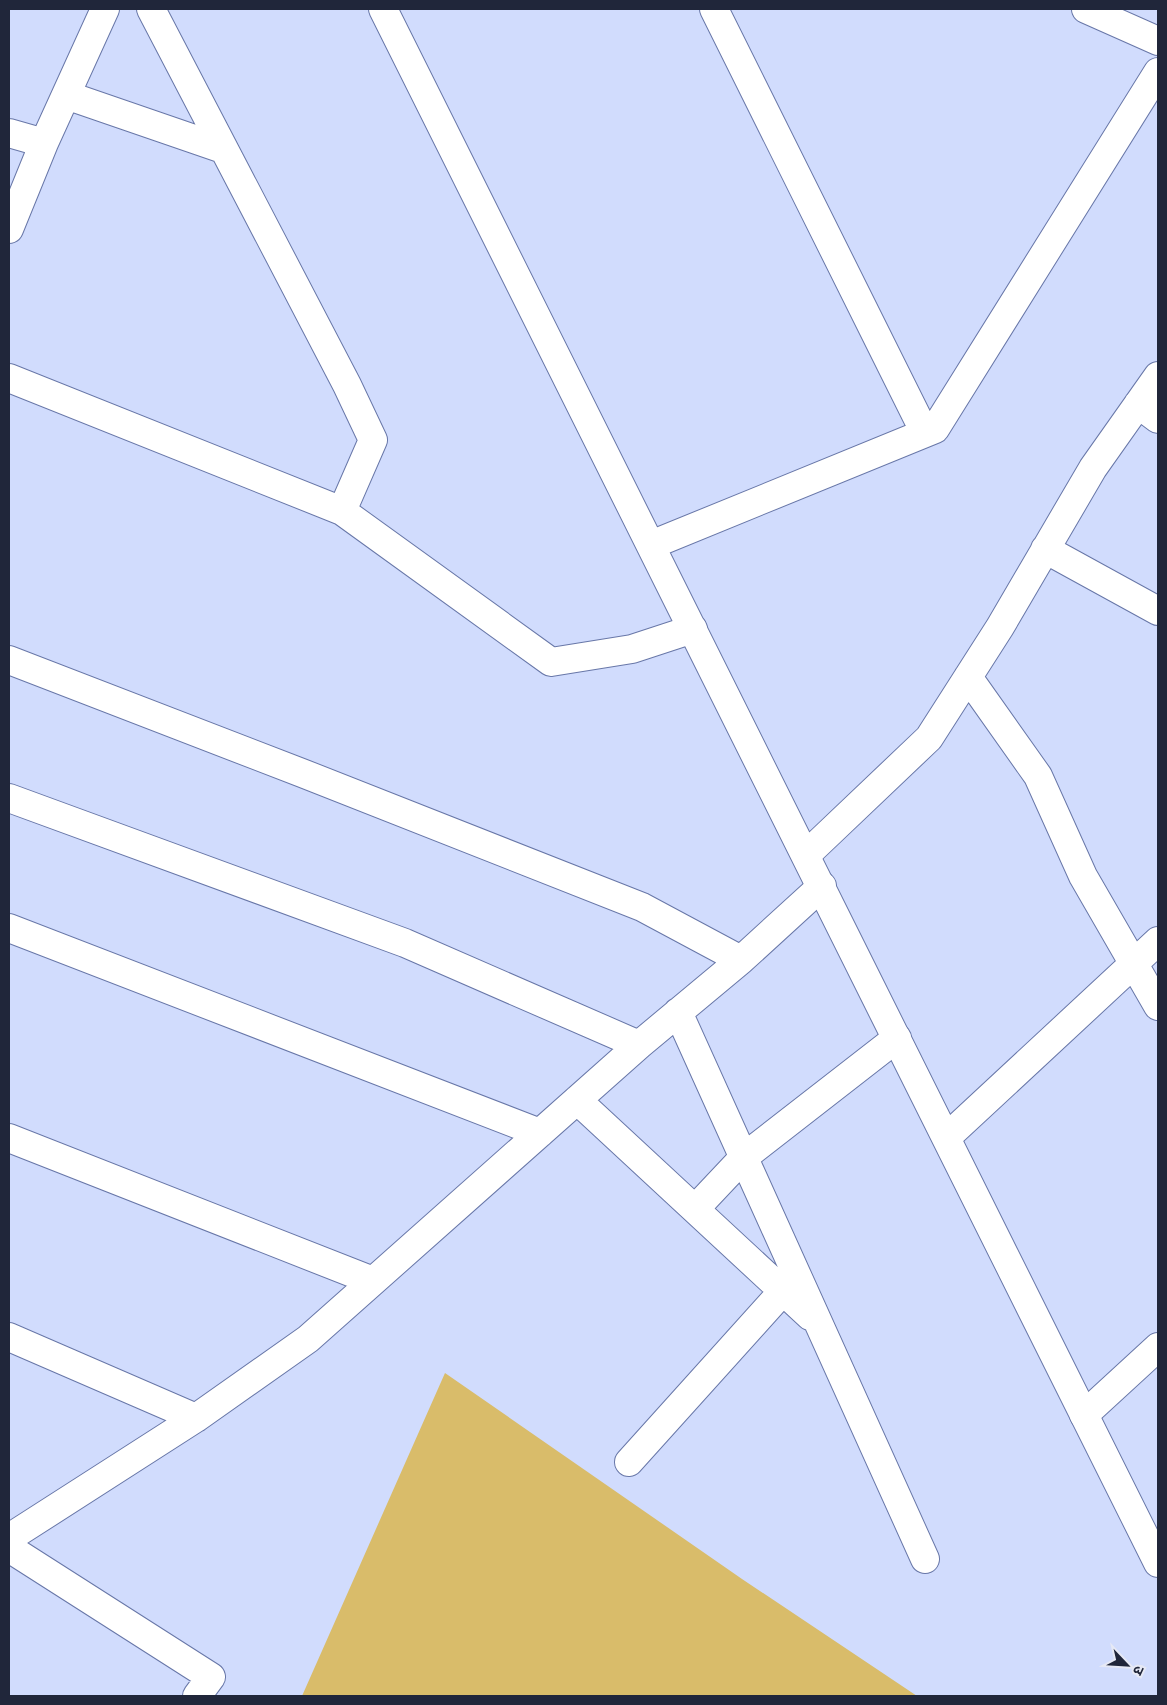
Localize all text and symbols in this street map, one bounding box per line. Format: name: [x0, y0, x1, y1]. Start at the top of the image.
north arrow: [1102, 1640, 1152, 1690]
text: उ: [1129, 1663, 1148, 1678]

